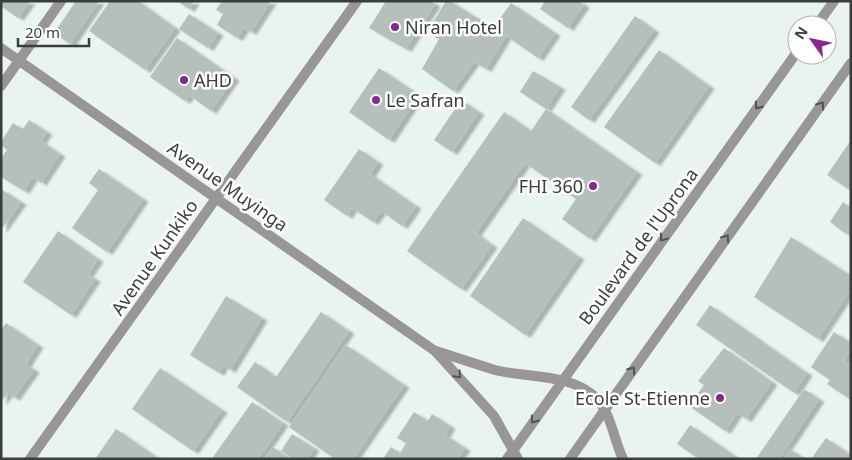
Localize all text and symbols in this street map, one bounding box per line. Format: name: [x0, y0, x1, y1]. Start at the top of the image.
scale bar: [18, 15, 89, 47]
place label: Niran Hotel: [405, 15, 502, 39]
north arrow: [787, 15, 837, 65]
marker: Niran Hotel: [389, 21, 401, 33]
text: 20 m: [25, 22, 60, 42]
text: N: [790, 23, 812, 43]
place label: AHD: [194, 68, 232, 92]
marker: AHD: [178, 74, 190, 86]
place label: Le Safran: [386, 88, 465, 112]
marker: Le Safran: [370, 94, 382, 106]
one-way arrow: [755, 100, 764, 110]
one-way arrow: [815, 101, 824, 111]
street label: Avenue Muyinga: [163, 136, 293, 236]
street label: Boulevard de l'Uprona: [573, 163, 703, 329]
place label: FHI 360: [519, 174, 583, 198]
marker: FHI 360: [587, 180, 599, 192]
street label: Avenue Kunkiko: [105, 194, 203, 320]
one-way arrow: [661, 232, 669, 241]
one-way arrow: [720, 234, 729, 243]
one-way arrow: [626, 366, 635, 376]
one-way arrow: [452, 370, 461, 379]
place label: Ecole St-Etienne: [575, 386, 710, 410]
marker: Ecole St-Etienne: [714, 392, 726, 404]
one-way arrow: [531, 414, 540, 424]

